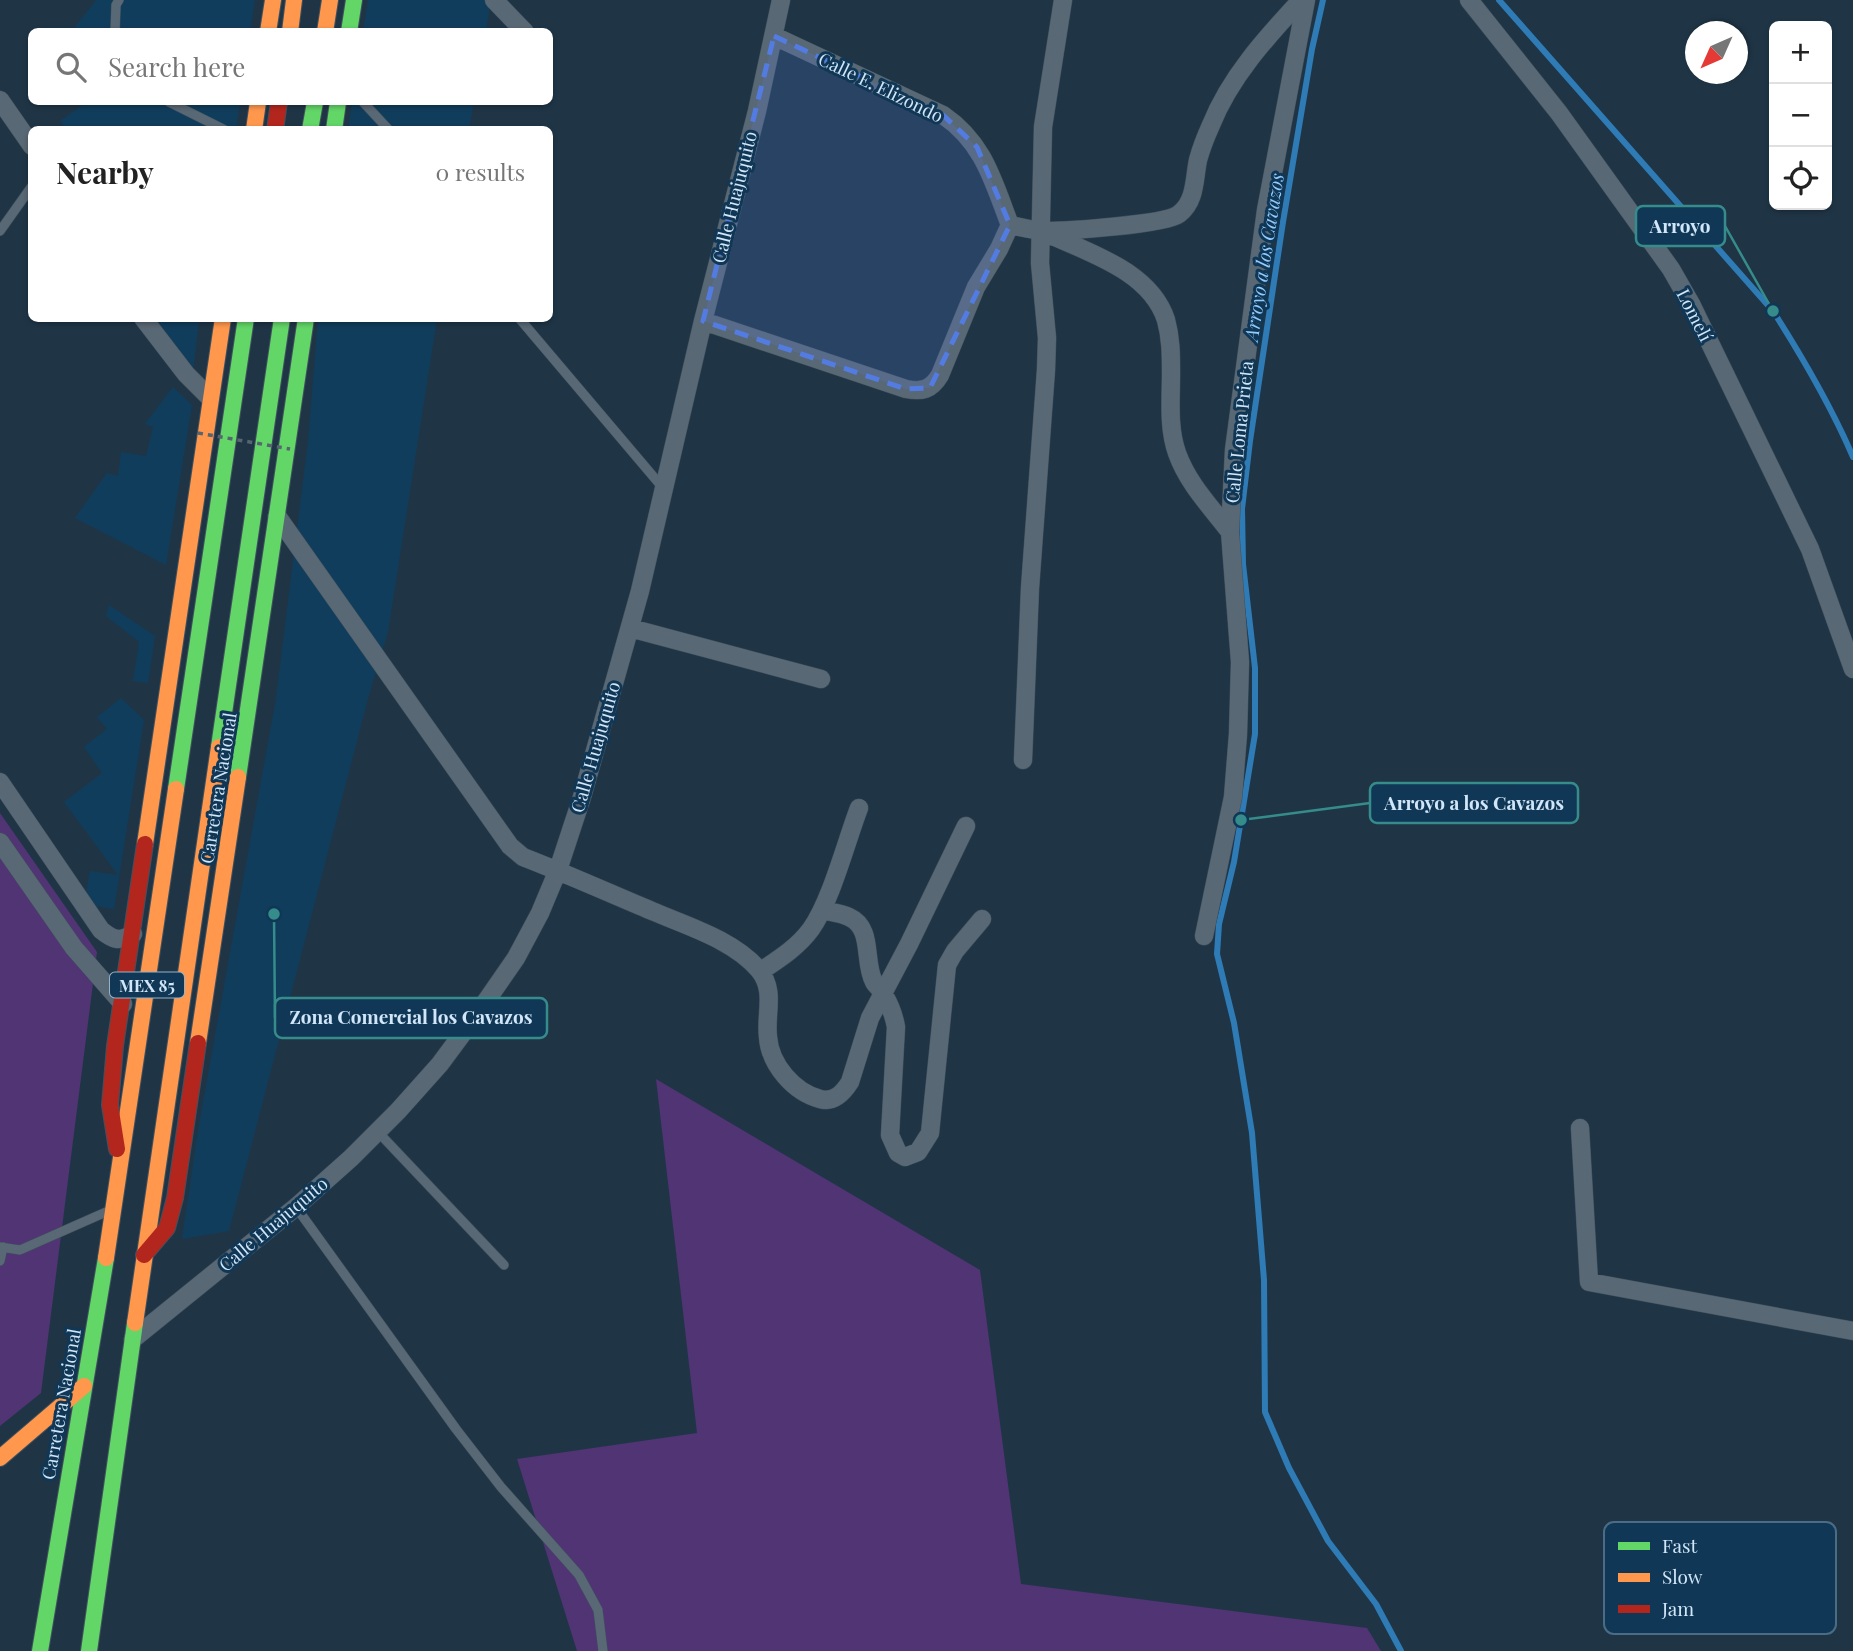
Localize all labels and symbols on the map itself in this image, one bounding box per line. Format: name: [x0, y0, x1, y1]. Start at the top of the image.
north arrow: [1685, 21, 1748, 84]
street label: Calle E. Elizondo: [815, 46, 947, 128]
street label: Calle Huajuquito: [706, 128, 762, 266]
water label: Arroyo a los Cavazos: [1237, 171, 1289, 345]
callout: Arroyo: [1636, 206, 1725, 246]
text: Arroyo: [1649, 212, 1711, 238]
street label: Lomelí: [1672, 285, 1718, 345]
street label: Calle Loma Prieta: [1220, 360, 1258, 504]
street label: Calle Huajuquito: [565, 679, 625, 815]
street label: Carretera Nacional: [194, 711, 242, 865]
callout: Arroyo a los Cavazos: [1370, 783, 1578, 823]
text: Arroyo a los Cavazos: [1383, 789, 1564, 815]
road number: MEX 85: [110, 973, 184, 998]
callout: Zona Comercial los Cavazos: [275, 998, 547, 1038]
text: Zona Comercial los Cavazos: [289, 1003, 533, 1029]
street label: Calle Huajuquito: [213, 1171, 333, 1277]
street label: Carretera Nacional: [36, 1327, 86, 1481]
legend: [1604, 1522, 1836, 1634]
text: Fast: [1662, 1532, 1698, 1558]
text: Slow: [1662, 1563, 1703, 1589]
text: Jam: [1661, 1595, 1694, 1621]

